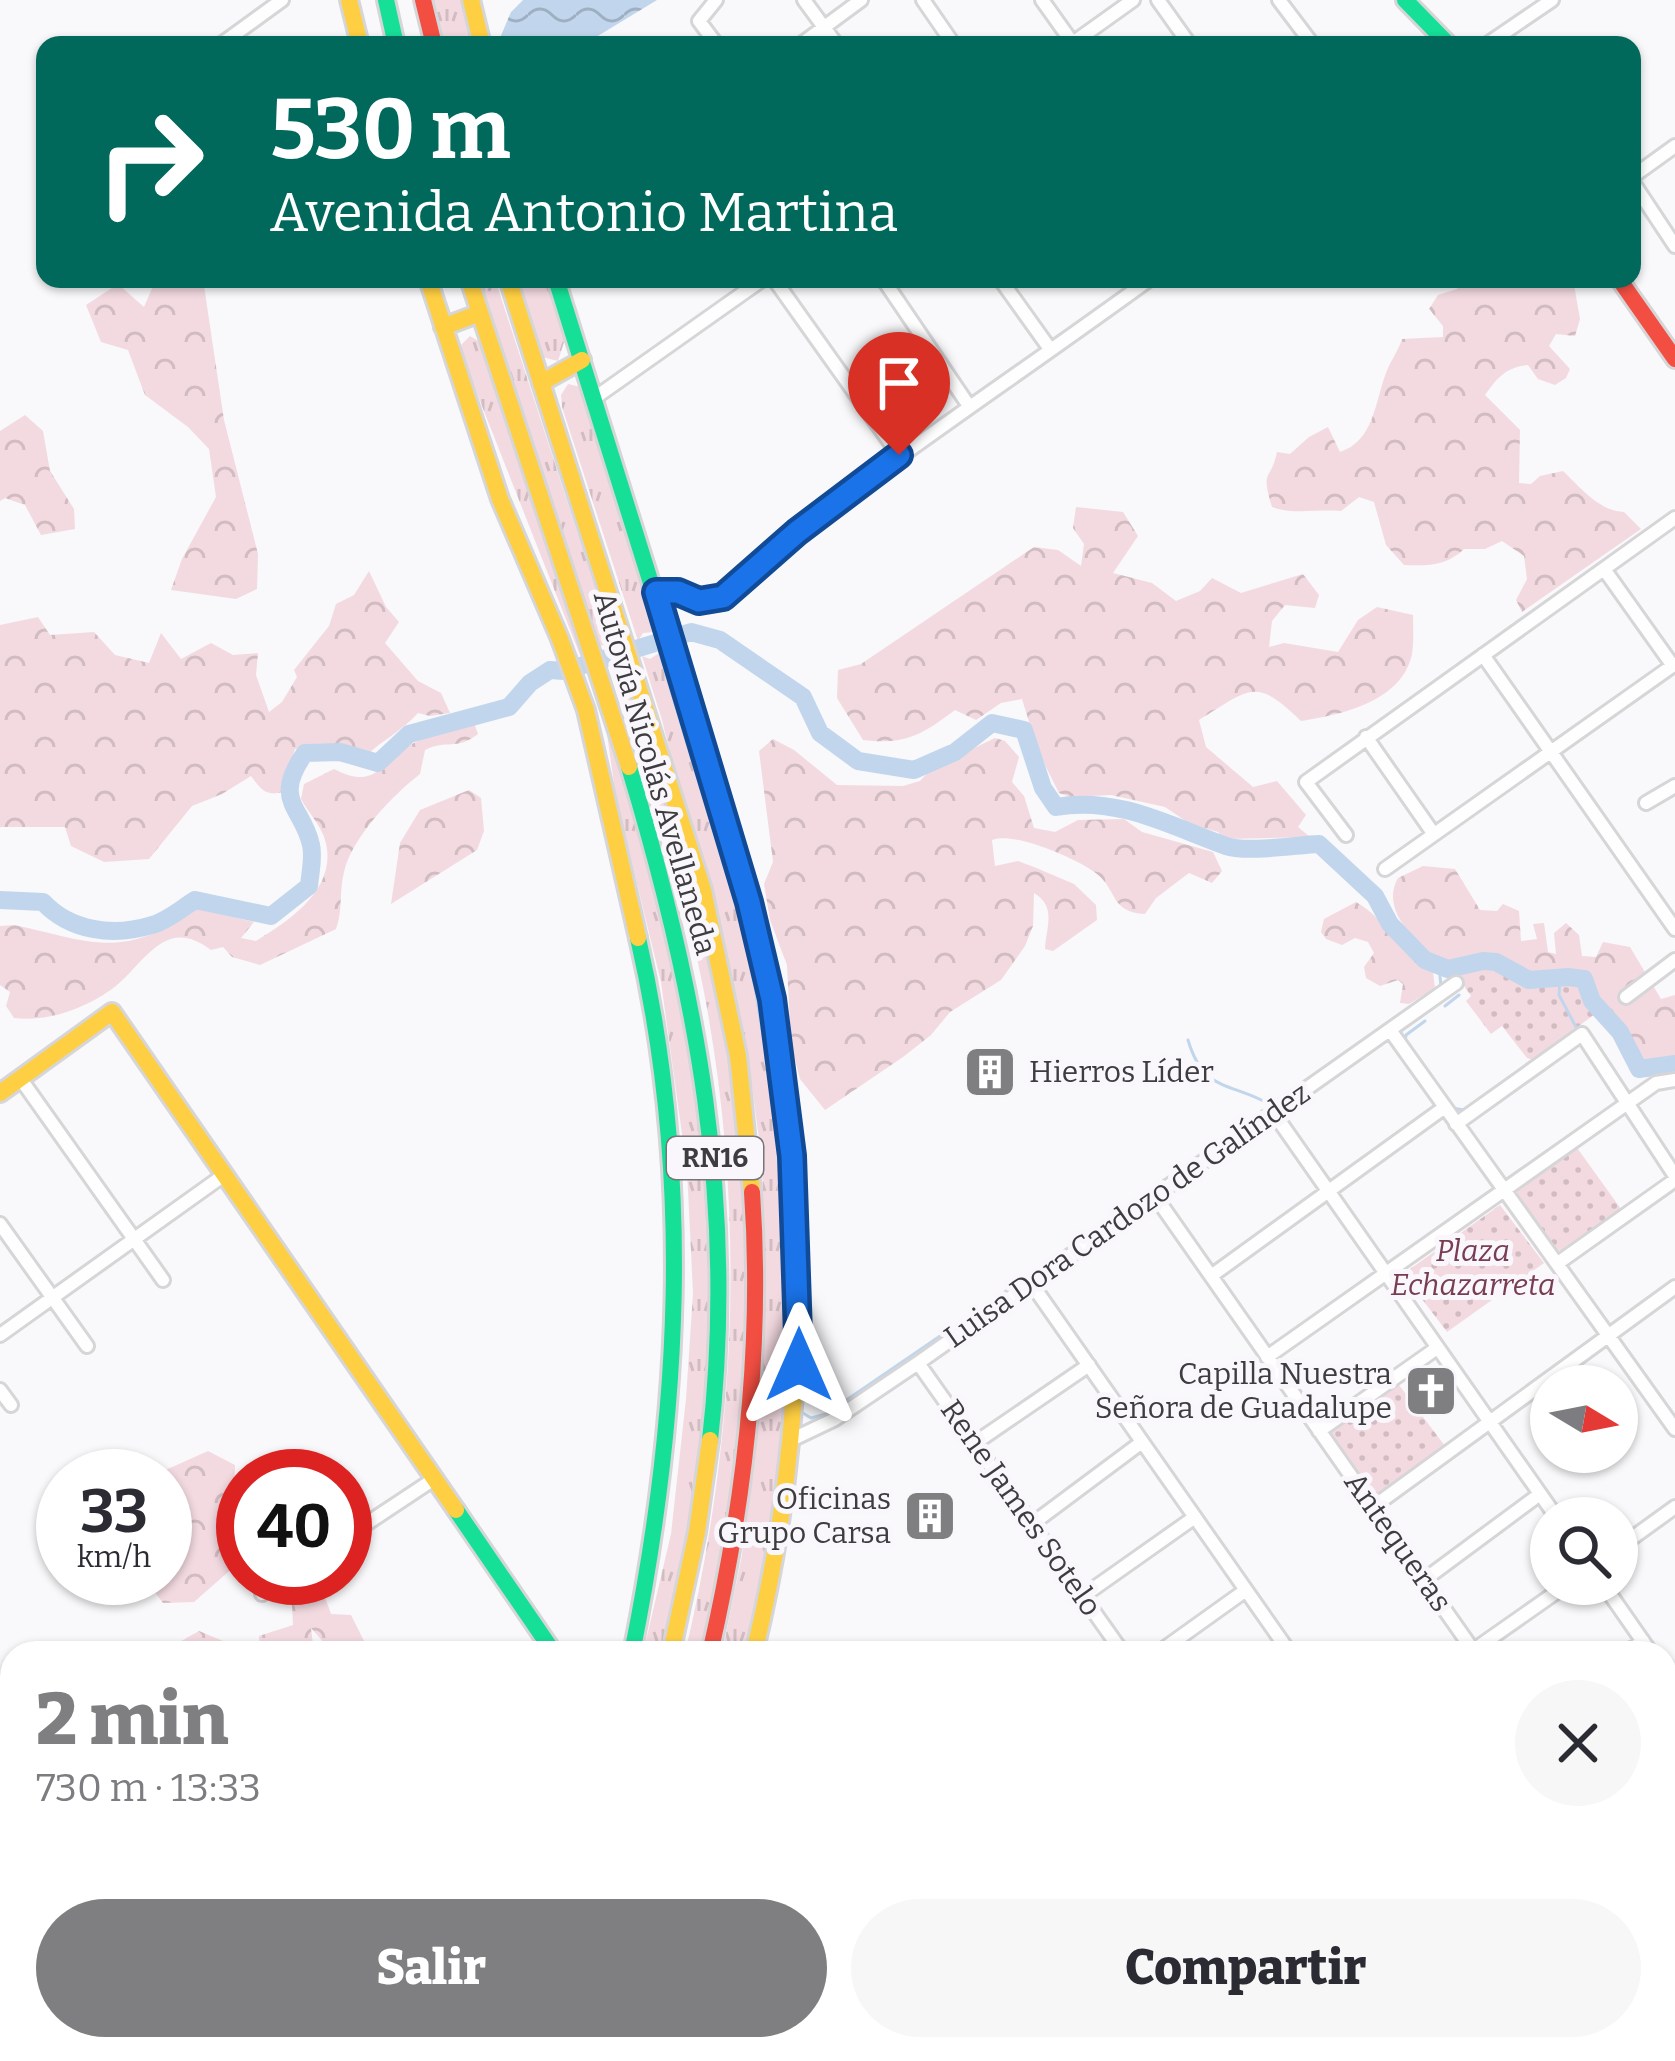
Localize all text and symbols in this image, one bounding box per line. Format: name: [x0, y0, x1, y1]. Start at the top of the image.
text: 530 m: [270, 79, 511, 180]
icon: right: [72, 84, 228, 240]
text: Avenida Antonio Martina: [270, 181, 898, 245]
pin: [848, 332, 950, 455]
icon: arrive: [866, 350, 932, 416]
street label: Autovía Nicolás Avellaneda: [586, 587, 724, 959]
building icon: Hierros Líder: [962, 1044, 1018, 1100]
place label: Hierros Líder: [1029, 1054, 1214, 1090]
street label: Luisa Dora Cardozo de Galíndez: [937, 1075, 1317, 1355]
road number: RN16: [667, 1137, 763, 1179]
park label: Plaza Echazarreta: [1391, 1233, 1555, 1303]
position arrow: [736, 1302, 862, 1428]
place label: Capilla Nuestra Señora de Guadalupe: [1095, 1356, 1392, 1426]
church icon: Capilla Nuestra Señora de Guadalupe: [1403, 1363, 1459, 1419]
north arrow: [1530, 1365, 1638, 1473]
map controls: [1530, 1365, 1638, 1605]
street label: Rene James Sotelo: [933, 1393, 1109, 1623]
speed limit sign: 40: [216, 1449, 372, 1605]
street label: Antequeras: [1337, 1465, 1459, 1619]
text: 33: [80, 1476, 148, 1548]
place label: Oficinas Grupo Carsa: [717, 1481, 891, 1551]
building icon: Oficinas Grupo Carsa: [902, 1488, 958, 1544]
button: search: [1530, 1497, 1638, 1605]
text: km/h: [77, 1539, 151, 1575]
text: 2 min: [36, 1677, 228, 1763]
button: close: [1515, 1680, 1641, 1806]
text: 730 m · 13:33: [36, 1765, 261, 1811]
button: Salir: [36, 1899, 827, 2037]
button: Compartir: [851, 1899, 1641, 2037]

